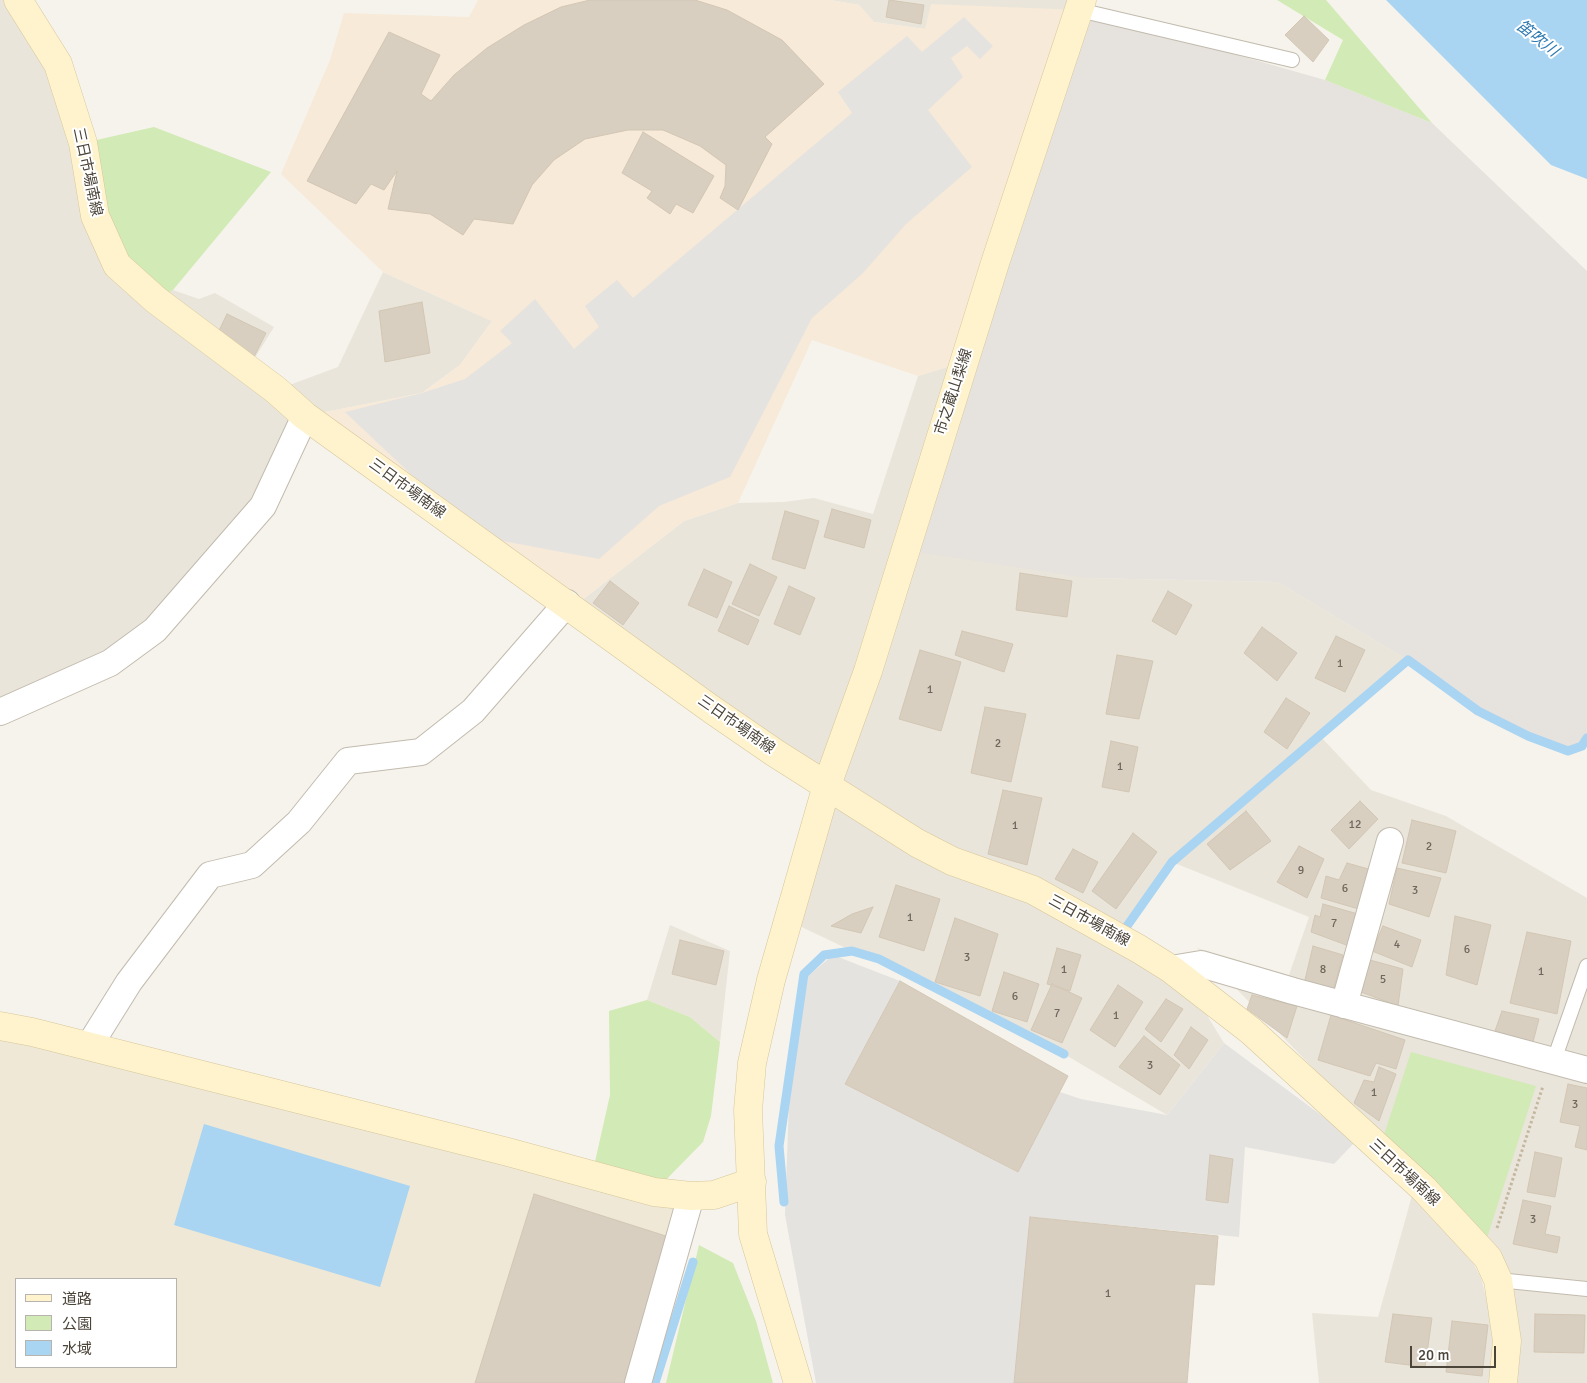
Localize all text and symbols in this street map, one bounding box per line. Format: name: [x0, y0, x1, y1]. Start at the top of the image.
water label: 笛吹川: [1512, 17, 1562, 61]
street label: 三日市場南線: [69, 126, 105, 218]
street label: 市之蔵山梨線: [932, 346, 976, 438]
street label: 三日市場南線: [365, 455, 449, 523]
house number: 1: [1337, 657, 1343, 671]
house number: 1: [927, 683, 933, 697]
street label: 三日市場南線: [694, 692, 778, 758]
house number: 2: [995, 737, 1001, 751]
house number: 1: [1117, 760, 1123, 774]
house number: 12: [1349, 818, 1361, 832]
house number: 1: [1012, 819, 1018, 833]
house number: 2: [1426, 840, 1432, 854]
house number: 9: [1298, 864, 1304, 878]
house number: 6: [1342, 882, 1348, 896]
house number: 3: [1412, 884, 1418, 898]
street label: 三日市場南線: [1045, 891, 1133, 951]
house number: 1: [907, 911, 913, 925]
house number: 7: [1331, 917, 1337, 931]
house number: 4: [1394, 938, 1400, 952]
house number: 6: [1464, 943, 1470, 957]
house number: 3: [964, 951, 970, 965]
house number: 1: [1061, 963, 1067, 977]
house number: 8: [1320, 963, 1326, 977]
house number: 1: [1538, 965, 1544, 979]
house number: 5: [1380, 973, 1386, 987]
house number: 6: [1012, 990, 1018, 1004]
house number: 7: [1054, 1007, 1060, 1021]
house number: 1: [1113, 1009, 1119, 1023]
house number: 3: [1147, 1059, 1153, 1073]
house number: 1: [1371, 1086, 1377, 1100]
house number: 3: [1572, 1098, 1578, 1112]
street label: 三日市場南線: [1365, 1136, 1443, 1210]
house number: 3: [1530, 1213, 1536, 1227]
legend: [15, 1278, 178, 1368]
house number: 1: [1105, 1287, 1111, 1301]
text: 道路: [62, 1290, 92, 1308]
text: 公園: [62, 1315, 92, 1333]
scale bar: [1412, 1336, 1498, 1368]
text: 水域: [62, 1340, 92, 1358]
text: 20 m: [1418, 1346, 1449, 1364]

